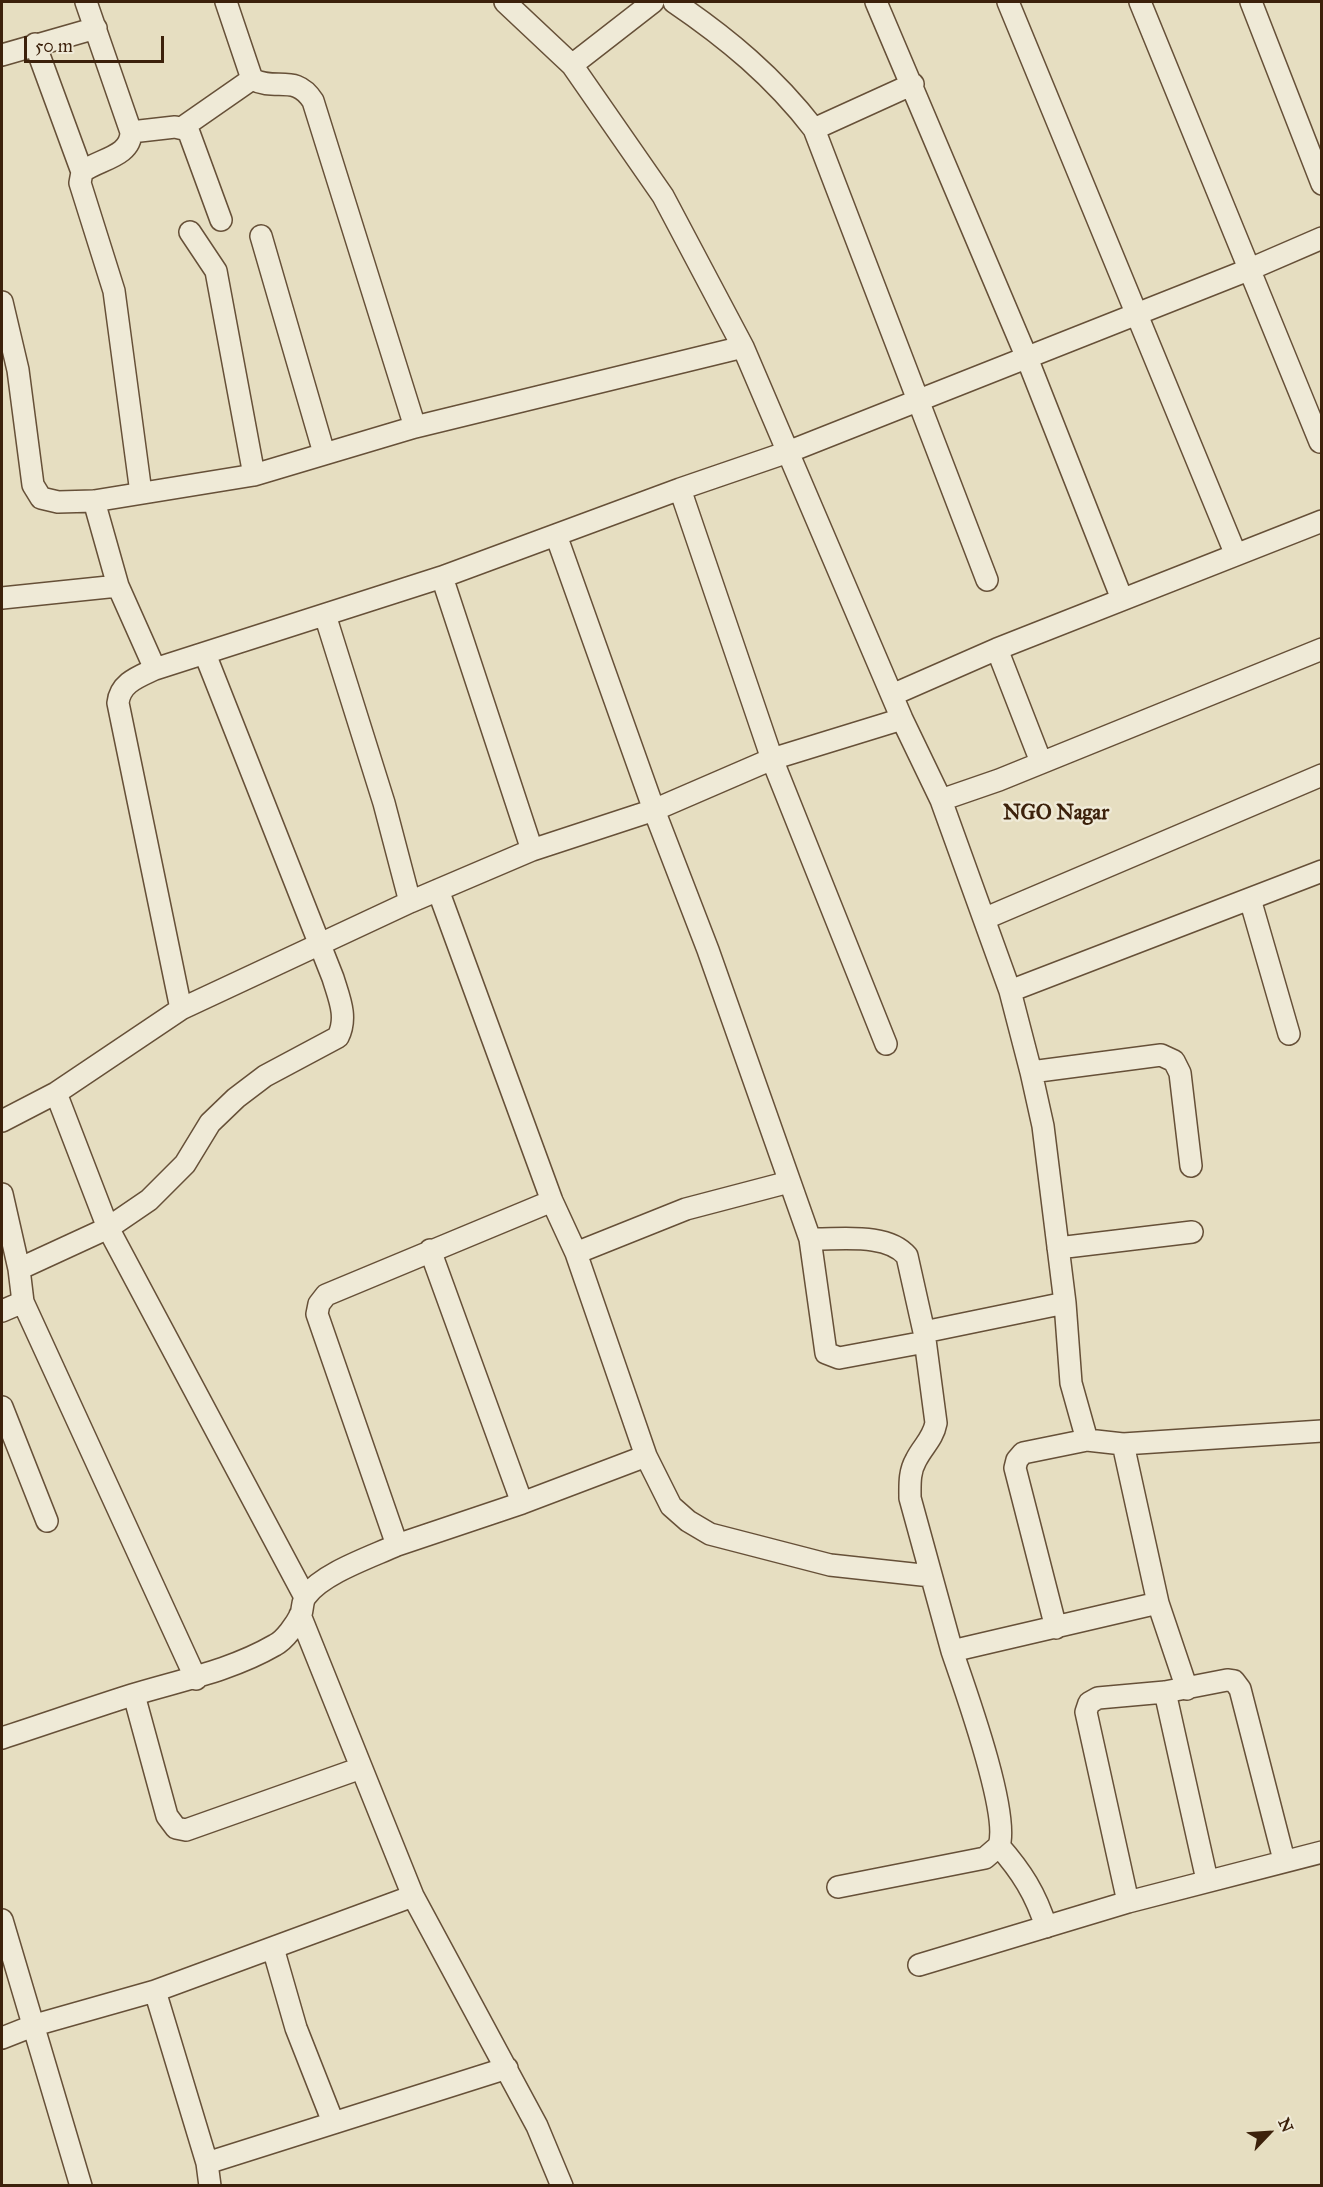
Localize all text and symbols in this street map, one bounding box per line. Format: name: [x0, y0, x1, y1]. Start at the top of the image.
scale bar: [27, 24, 166, 62]
text: 50 m: [35, 35, 73, 57]
district label: NGO Nagar: [1003, 801, 1109, 827]
north arrow: [1239, 2103, 1299, 2163]
text: N: [1274, 2115, 1297, 2135]

